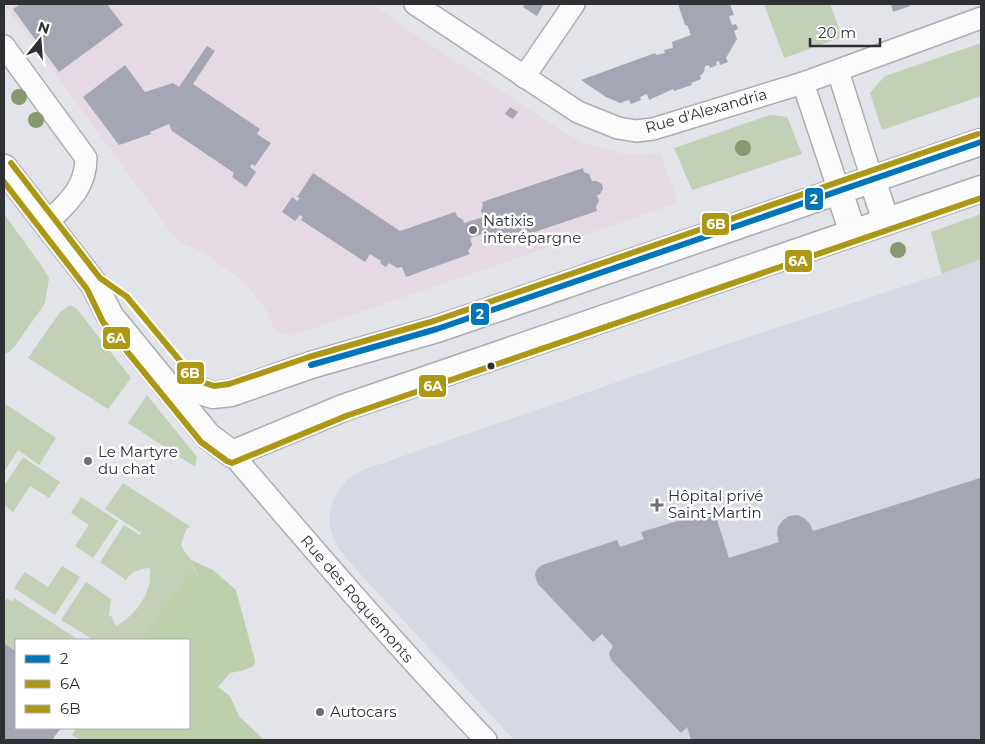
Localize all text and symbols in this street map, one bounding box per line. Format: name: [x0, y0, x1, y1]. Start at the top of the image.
north arrow: [15, 15, 65, 65]
scale bar: [810, 15, 880, 47]
text: N: [36, 17, 52, 38]
text: 20 m: [818, 23, 856, 42]
street label: Rue d'Alexandria: [643, 84, 769, 137]
line badge: 2: [804, 187, 824, 211]
text: 2: [810, 190, 818, 208]
place label: Natixis interépargne: [483, 211, 581, 247]
line badge: 6B: [701, 212, 730, 236]
text: 6B: [706, 215, 726, 233]
marker: Natixis interépargne: [467, 224, 479, 236]
line badge: 6A: [784, 249, 813, 273]
text: 6A: [788, 252, 808, 270]
line badge: 2: [470, 302, 490, 326]
text: 2: [476, 305, 484, 323]
line badge: 6A: [102, 326, 131, 350]
text: 6A: [106, 329, 126, 347]
line badge: 6B: [176, 361, 205, 385]
unlabelled marker: [486, 361, 496, 371]
text: 6B: [180, 364, 200, 382]
line badge: 6A: [418, 374, 447, 398]
text: 6A: [423, 377, 443, 395]
place label: Le Martyre du chat: [98, 442, 178, 478]
marker: Le Martyre du chat: [82, 455, 94, 467]
place label: Hôpital privé Saint-Martin: [668, 486, 763, 522]
marker: Hôpital privé Saint-Martin: [650, 498, 664, 512]
street label: Rue des Roquemonts: [297, 531, 418, 666]
legend: [15, 639, 190, 729]
text: 2: [60, 649, 69, 668]
text: 6A: [60, 674, 80, 693]
text: 6B: [60, 699, 80, 718]
place label: Autocars: [330, 702, 397, 721]
marker: Autocars: [314, 706, 326, 718]

